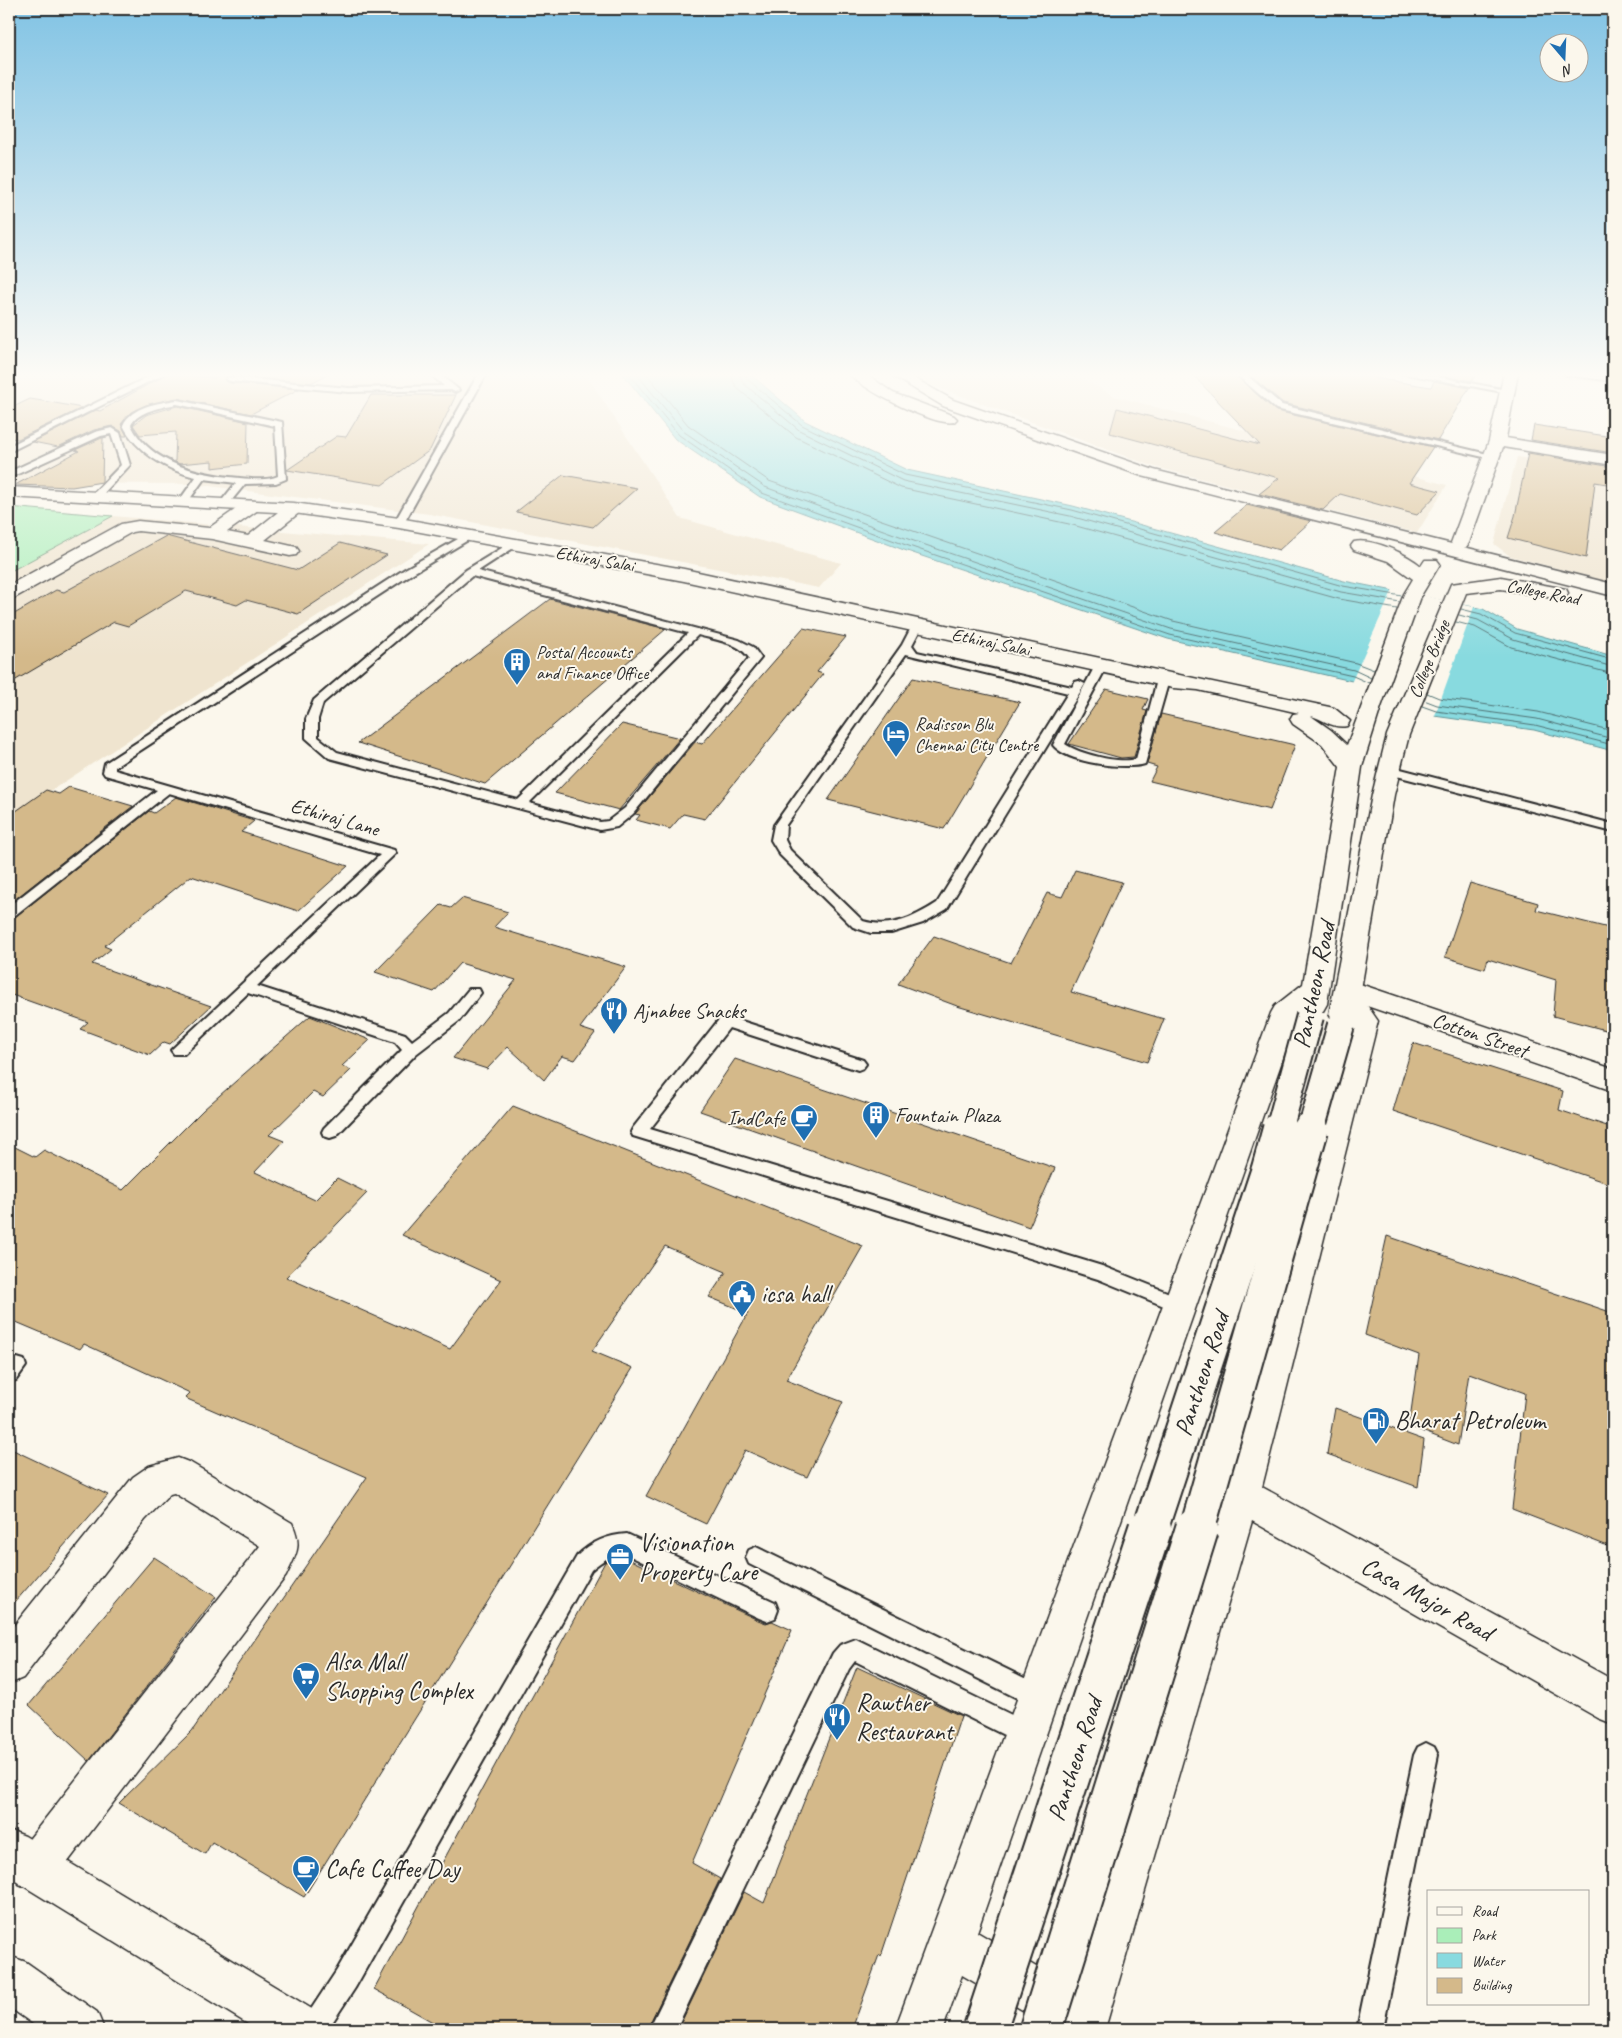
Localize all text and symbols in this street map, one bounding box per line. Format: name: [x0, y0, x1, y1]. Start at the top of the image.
north arrow: [1540, 32, 1590, 82]
text: N: [1559, 60, 1575, 80]
street label: Ethiraj Salai: [554, 541, 638, 577]
street label: College Road: [1505, 574, 1584, 610]
street label: College Bridge: [1403, 616, 1455, 701]
street label: Ethiraj Salai: [950, 623, 1035, 662]
place label: Postal Accounts and Finance Office: [536, 641, 649, 684]
building icon: Postal Accounts and Finance Office: [502, 647, 532, 686]
place label: Radisson Blu Chennai City Centre: [915, 713, 1039, 756]
hotel icon: Radisson Blu Chennai City Centre: [881, 719, 911, 758]
street label: Ethiraj Lane: [288, 792, 384, 843]
street label: Pantheon Road: [1285, 915, 1344, 1051]
restaurant icon: Ajnabee Snacks: [599, 996, 629, 1035]
place label: Ajnabee Snacks: [633, 998, 747, 1024]
street label: Cotton Street: [1429, 1007, 1534, 1064]
building icon: Fountain Plaza: [861, 1100, 891, 1139]
place label: Fountain Plaza: [895, 1102, 1002, 1128]
cafe icon: IndCafe: [789, 1103, 819, 1142]
place label: IndCafe: [727, 1105, 786, 1131]
place label: icsa hall: [761, 1278, 834, 1310]
public building icon: icsa hall: [727, 1279, 757, 1318]
street label: Pantheon Road: [1167, 1304, 1238, 1440]
place label: Bharat Petroleum: [1395, 1405, 1547, 1437]
fuel station icon: Bharat Petroleum: [1361, 1406, 1391, 1445]
place label: Visionation Property Care: [639, 1527, 759, 1588]
office icon: Visionation Property Care: [605, 1542, 635, 1581]
street label: Casa Major Road: [1356, 1550, 1502, 1650]
place label: Alsa Mall Shopping Complex: [325, 1646, 475, 1707]
supermarket icon: Alsa Mall Shopping Complex: [291, 1661, 321, 1700]
place label: Rawther Restaurant: [856, 1687, 956, 1748]
street label: Pantheon Road: [1040, 1689, 1111, 1825]
restaurant icon: Rawther Restaurant: [822, 1702, 852, 1741]
place label: Cafe Caffee Day: [325, 1853, 462, 1885]
cafe icon: Cafe Caffee Day: [291, 1854, 321, 1893]
legend: [1427, 1890, 1590, 2006]
text: Road: [1472, 1902, 1499, 1921]
text: Park: [1472, 1926, 1497, 1945]
text: Water: [1472, 1952, 1506, 1971]
text: Building: [1472, 1976, 1512, 1995]

